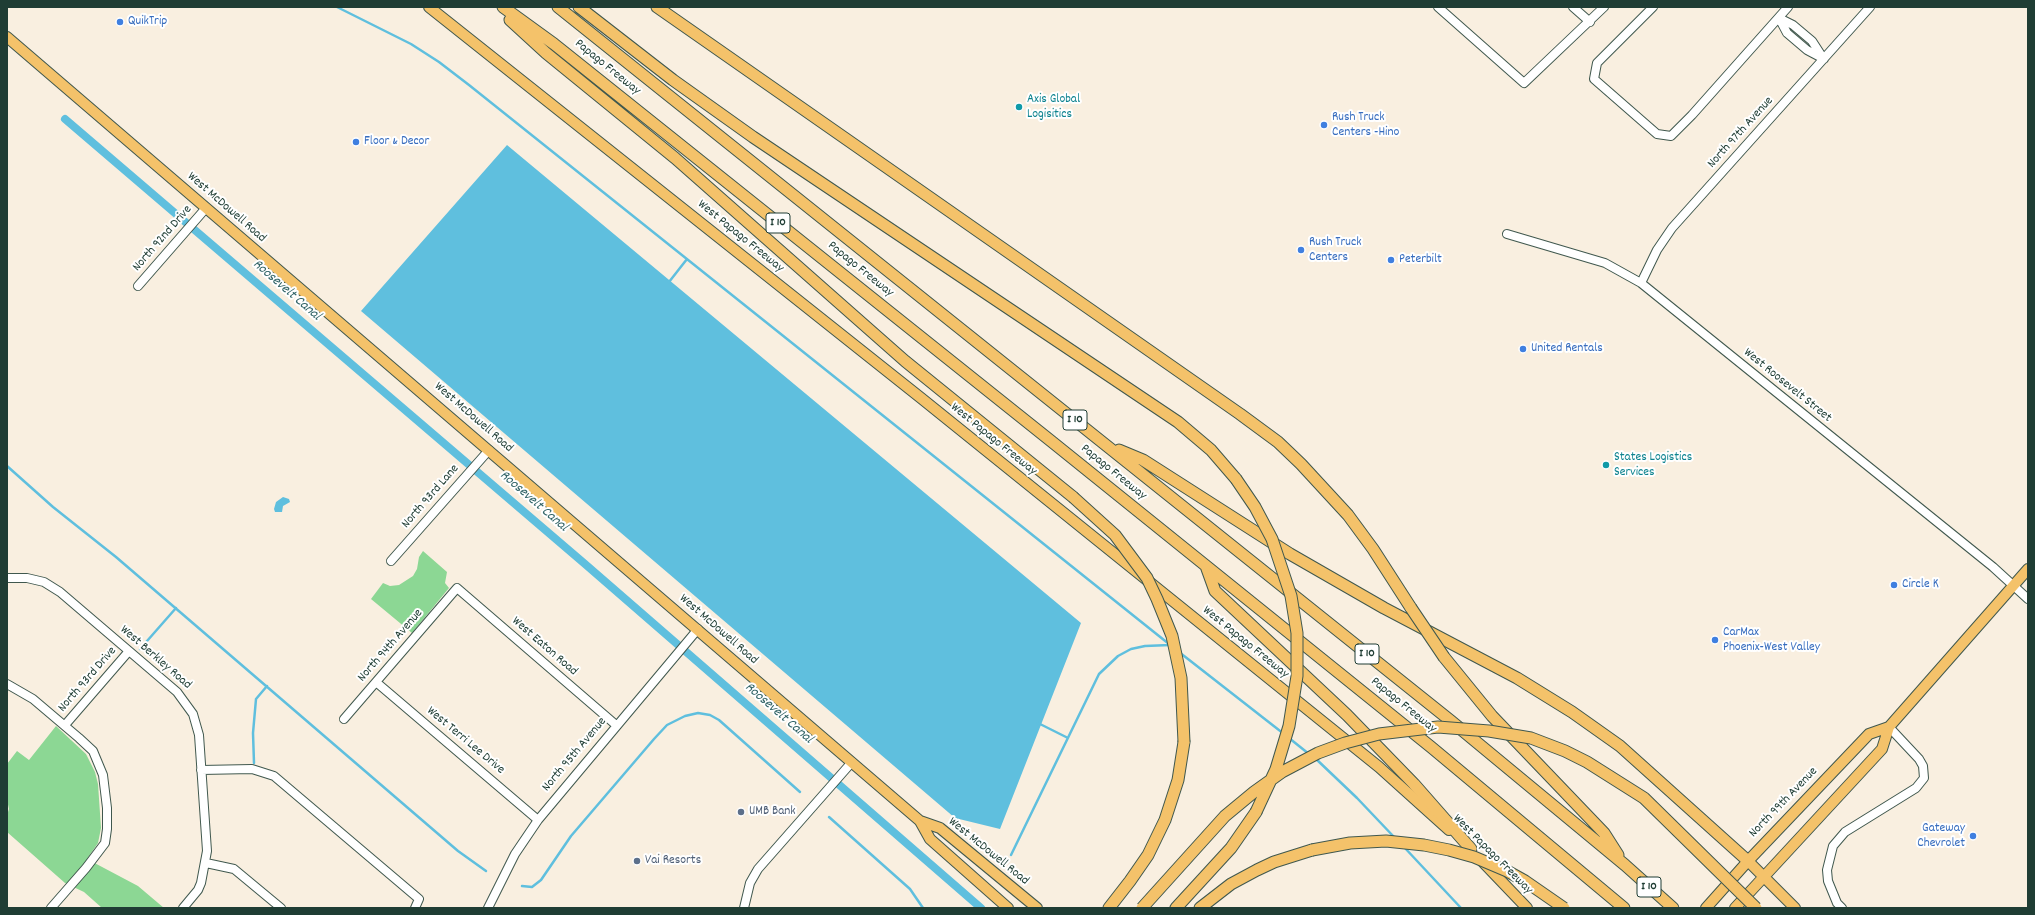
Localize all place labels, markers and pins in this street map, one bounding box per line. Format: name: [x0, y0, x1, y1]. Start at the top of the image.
place label: QuikTrip: [128, 14, 167, 30]
marker: QuikTrip: [115, 17, 125, 27]
place label: Axis Global Logisitics: [1027, 92, 1080, 123]
marker: Axis Global Logisitics: [1014, 102, 1024, 112]
place label: Rush Truck Centers -Hino: [1332, 110, 1399, 141]
marker: Rush Truck Centers -Hino: [1319, 120, 1329, 130]
place label: Floor & Decor: [364, 134, 429, 150]
marker: Floor & Decor: [351, 137, 361, 147]
place label: Rush Truck Centers: [1309, 235, 1362, 266]
marker: Rush Truck Centers: [1296, 245, 1306, 255]
place label: Peterbilt: [1399, 252, 1442, 268]
marker: Peterbilt: [1386, 255, 1396, 265]
place label: United Rentals: [1531, 341, 1603, 357]
marker: United Rentals: [1518, 344, 1528, 354]
place label: States Logistics Services: [1614, 450, 1692, 481]
marker: States Logistics Services: [1601, 460, 1611, 470]
place label: Circle K: [1902, 577, 1939, 593]
marker: Circle K: [1889, 580, 1899, 590]
place label: CarMax Phoenix-West Valley: [1723, 625, 1820, 656]
marker: CarMax Phoenix-West Valley: [1710, 635, 1720, 645]
place label: UMB Bank: [749, 804, 796, 820]
marker: UMB Bank: [736, 807, 746, 817]
place label: Gateway Chevrolet: [1917, 821, 1965, 852]
marker: Gateway Chevrolet: [1968, 831, 1978, 841]
place label: Vai Resorts: [645, 853, 701, 869]
marker: Vai Resorts: [632, 856, 642, 866]

